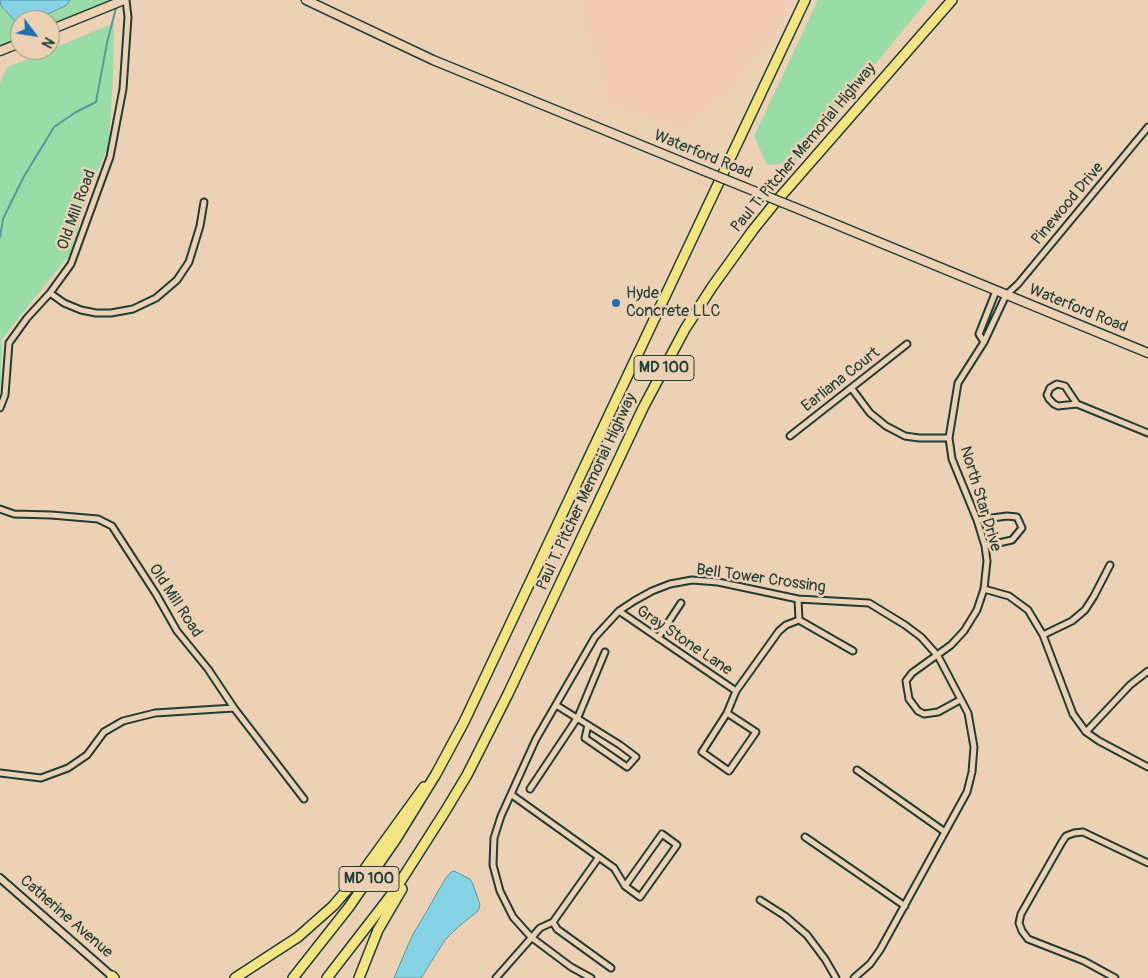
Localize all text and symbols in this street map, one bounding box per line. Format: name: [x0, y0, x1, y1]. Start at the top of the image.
north arrow: [10, 10, 60, 60]
text: N: [38, 34, 57, 51]
street label: Paul T. Pitcher Memorial Highway: [727, 59, 881, 237]
street label: Waterford Road: [651, 126, 755, 184]
street label: Pinewood Drive: [1028, 159, 1108, 249]
street label: Old Mill Road: [54, 167, 100, 253]
street label: Waterford Road: [1026, 280, 1130, 338]
place label: Hyde Concrete LLC: [626, 284, 720, 322]
marker: Hyde Concrete LLC: [610, 297, 622, 309]
street label: Earliana Court: [798, 344, 884, 416]
road number: MD 100: [634, 356, 694, 380]
street label: Paul T. Pitcher Memorial Highway: [533, 390, 641, 594]
street label: North Star Drive: [955, 444, 1005, 554]
street label: Bell Tower Crossing: [695, 560, 827, 598]
street label: Old Mill Road: [144, 561, 206, 641]
street label: Gray Stone Lane: [632, 602, 736, 680]
road number: MD 100: [339, 866, 399, 892]
street label: Catherine Avenue: [16, 871, 116, 963]

